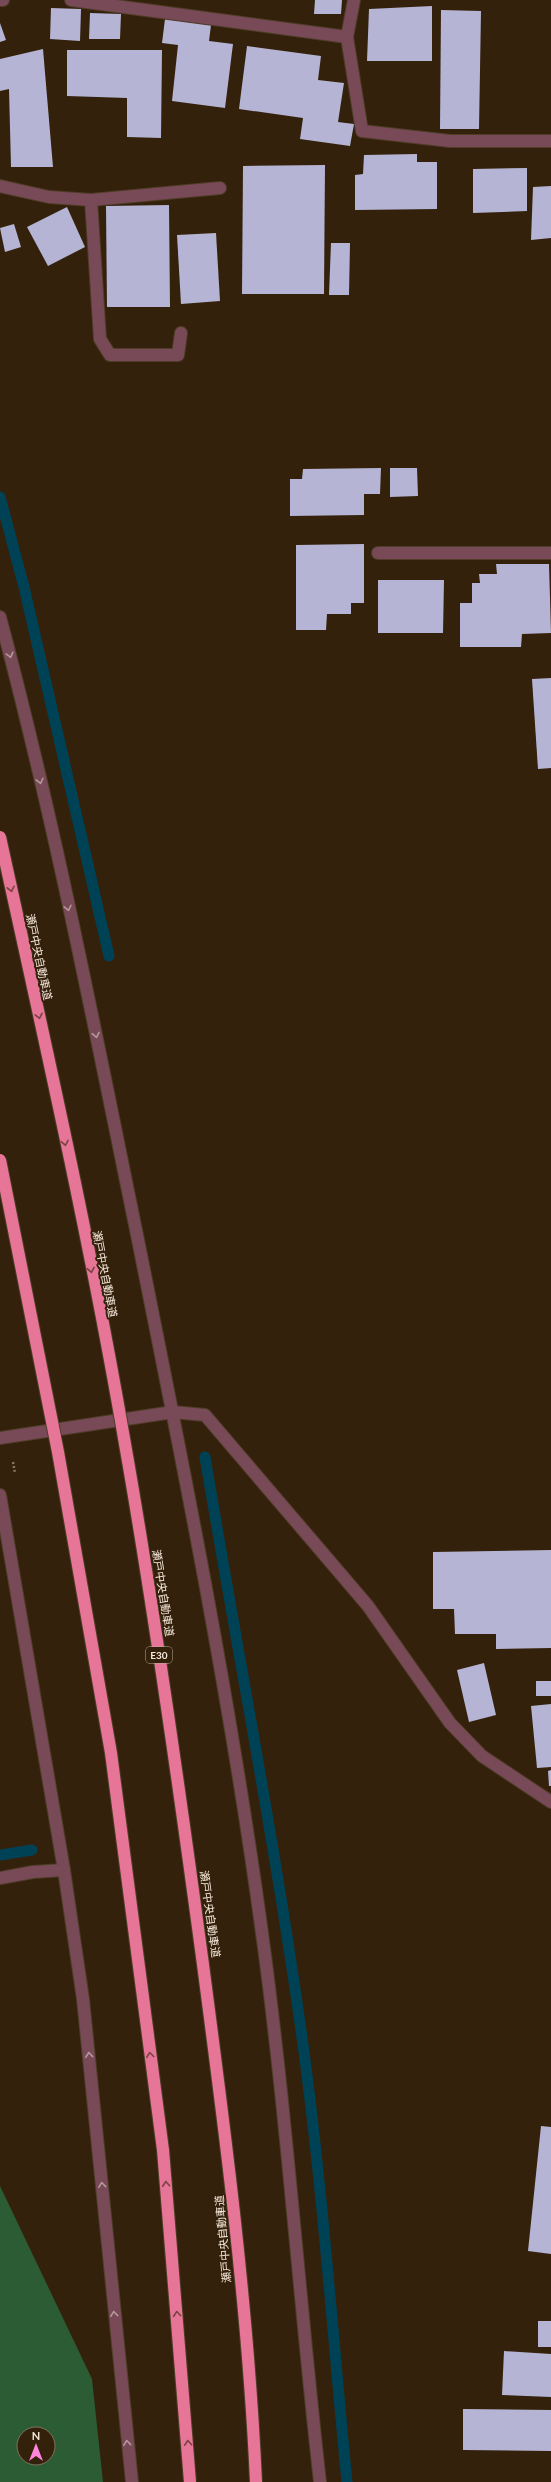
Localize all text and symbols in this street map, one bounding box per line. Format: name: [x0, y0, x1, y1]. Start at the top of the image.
one-way arrow: [5, 651, 14, 658]
one-way arrow: [35, 778, 43, 784]
one-way arrow: [7, 885, 15, 892]
one-way arrow: [64, 905, 72, 911]
street label: 瀬戸中央自動車道: [24, 913, 55, 1001]
one-way arrow: [34, 1012, 42, 1019]
one-way arrow: [92, 1032, 100, 1038]
one-way arrow: [61, 1140, 69, 1146]
street label: 瀬戸中央自動車道: [91, 1229, 120, 1318]
one-way arrow: [86, 1267, 94, 1273]
street label: 瀬戸中央自動車道: [150, 1548, 177, 1637]
road number: E30: [146, 1647, 172, 1663]
street label: 瀬戸中央自動車道: [198, 1869, 223, 1958]
one-way arrow: [84, 2052, 93, 2058]
one-way arrow: [146, 2052, 155, 2058]
one-way arrow: [161, 2181, 170, 2187]
one-way arrow: [98, 2182, 107, 2188]
street label: 瀬戸中央自動車道: [212, 2195, 233, 2283]
one-way arrow: [173, 2310, 182, 2317]
one-way arrow: [110, 2311, 119, 2317]
north arrow: [16, 2426, 56, 2466]
text: N: [32, 2429, 40, 2442]
one-way arrow: [123, 2440, 132, 2446]
one-way arrow: [183, 2440, 192, 2446]

